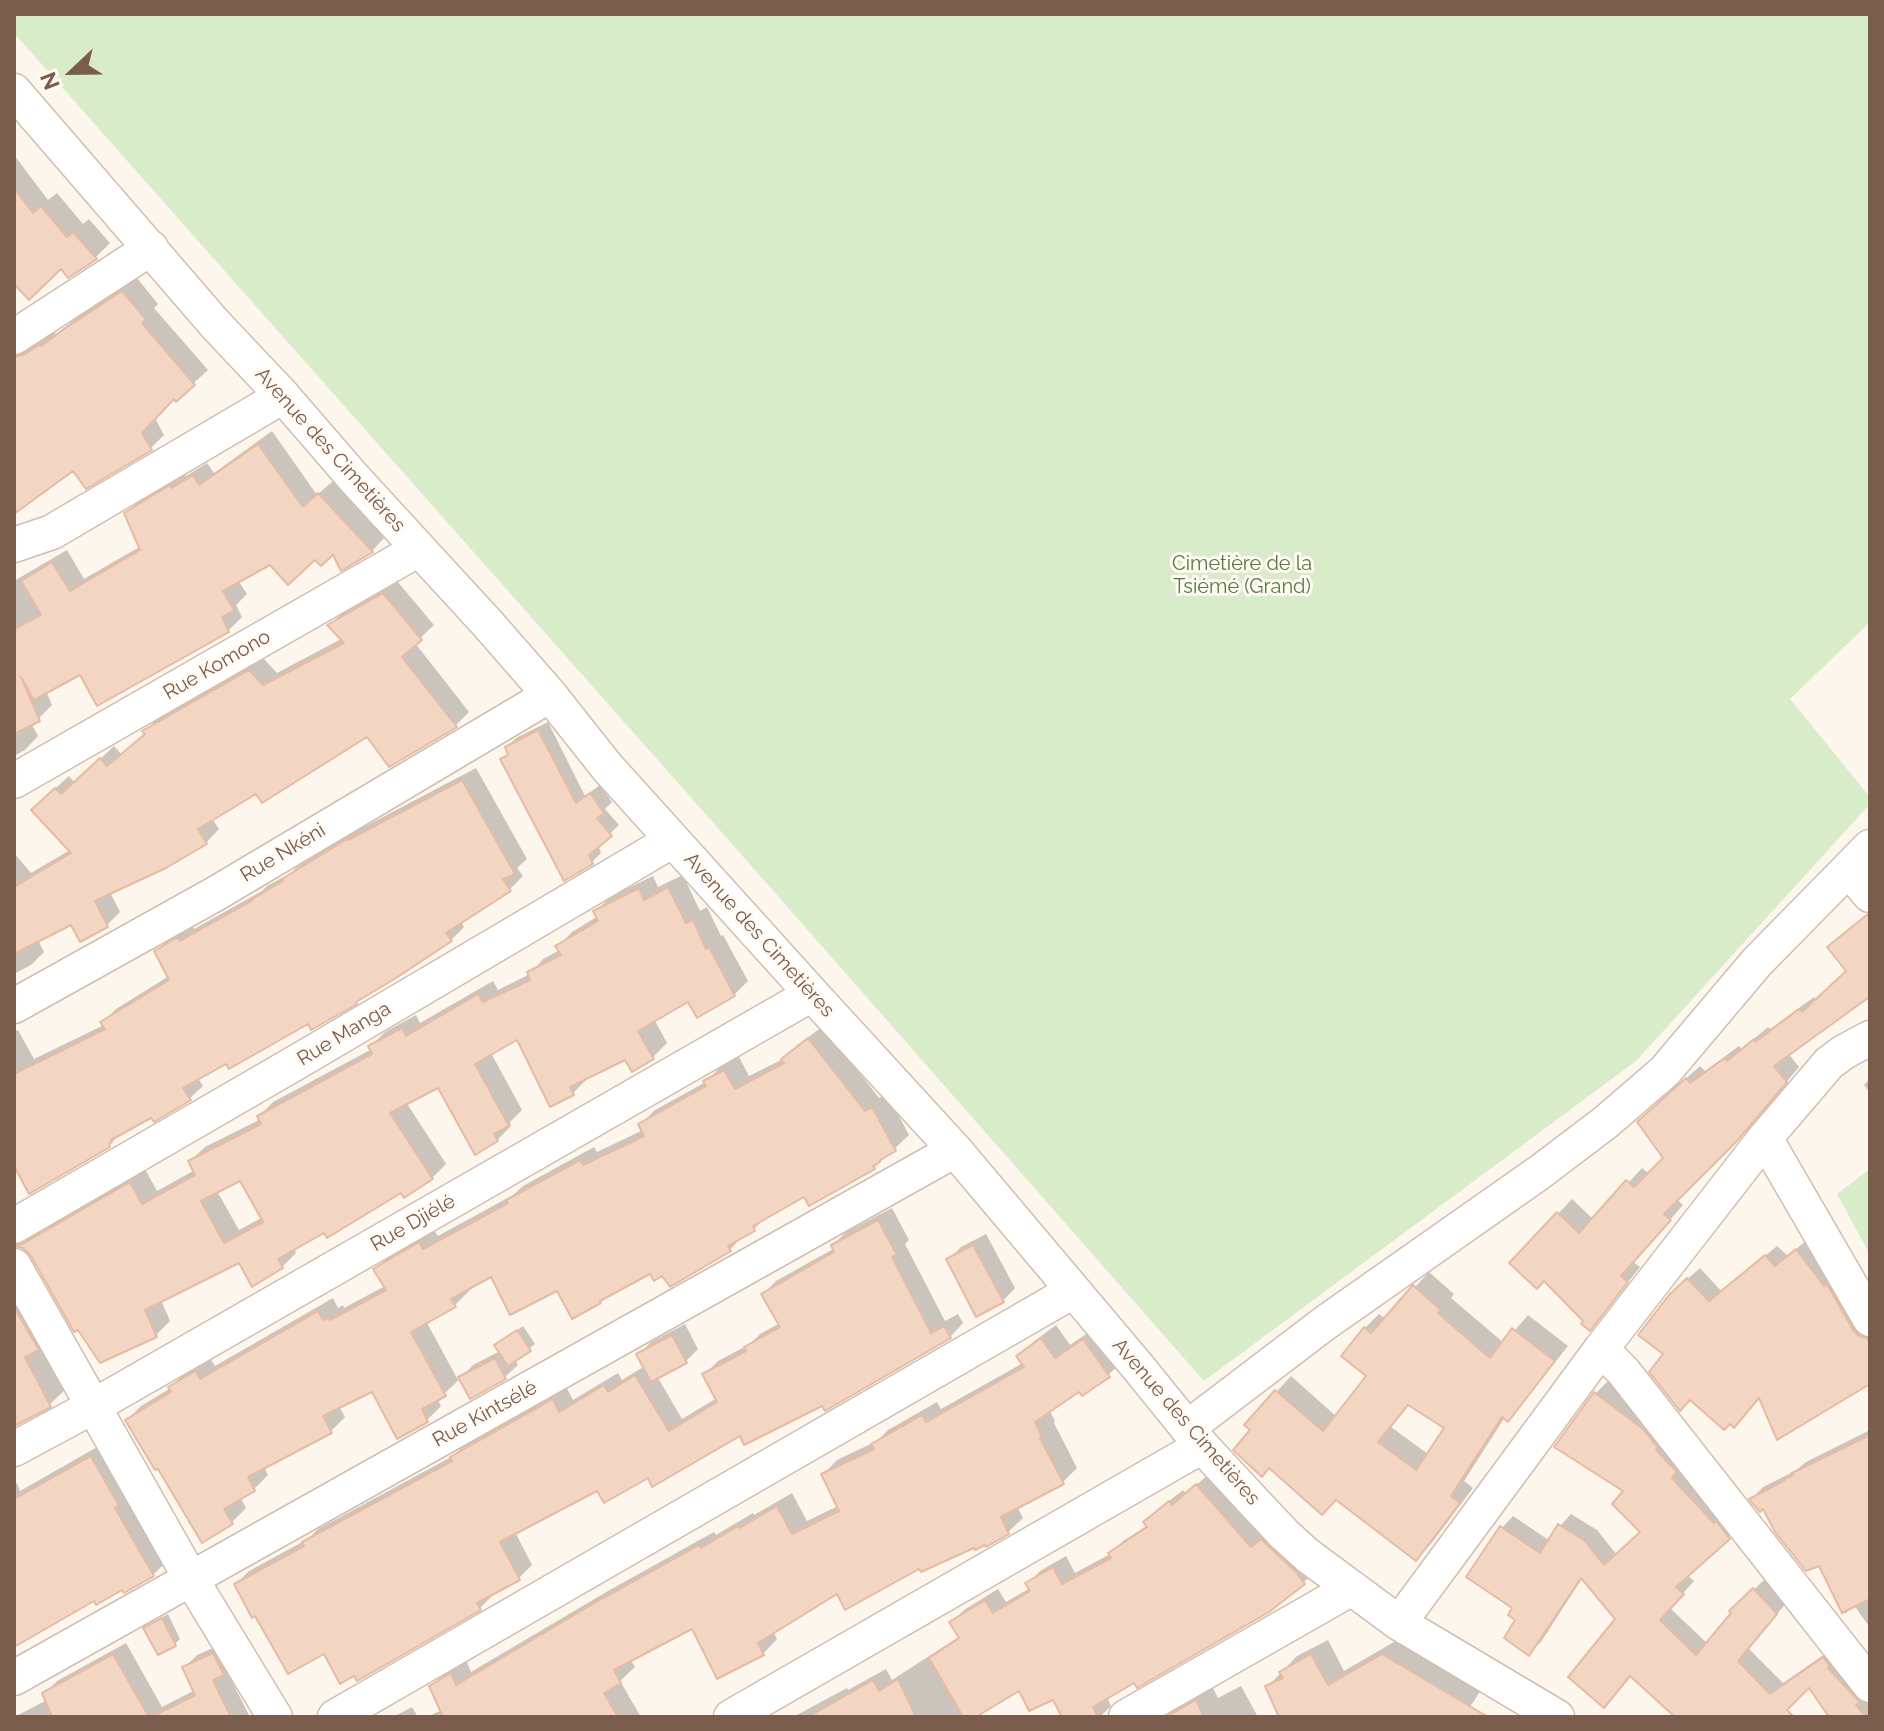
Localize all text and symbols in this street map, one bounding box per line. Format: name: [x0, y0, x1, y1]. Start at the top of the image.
north arrow: [32, 32, 112, 112]
text: N: [35, 68, 65, 94]
street label: Avenue des Cimetières: [250, 363, 410, 537]
park label: Cimetière de la Tsiémé (Grand): [1172, 552, 1312, 599]
street label: Rue Komono: [159, 625, 275, 705]
street label: Rue Nkéni: [236, 818, 330, 888]
street label: Avenue des Cimetières: [679, 848, 839, 1022]
street label: Rue Manga: [293, 997, 395, 1071]
street label: Rue Djiélé: [366, 1189, 460, 1257]
street label: Avenue des Cimetières: [1107, 1334, 1265, 1510]
street label: Rue Kintsélé: [429, 1375, 541, 1453]

